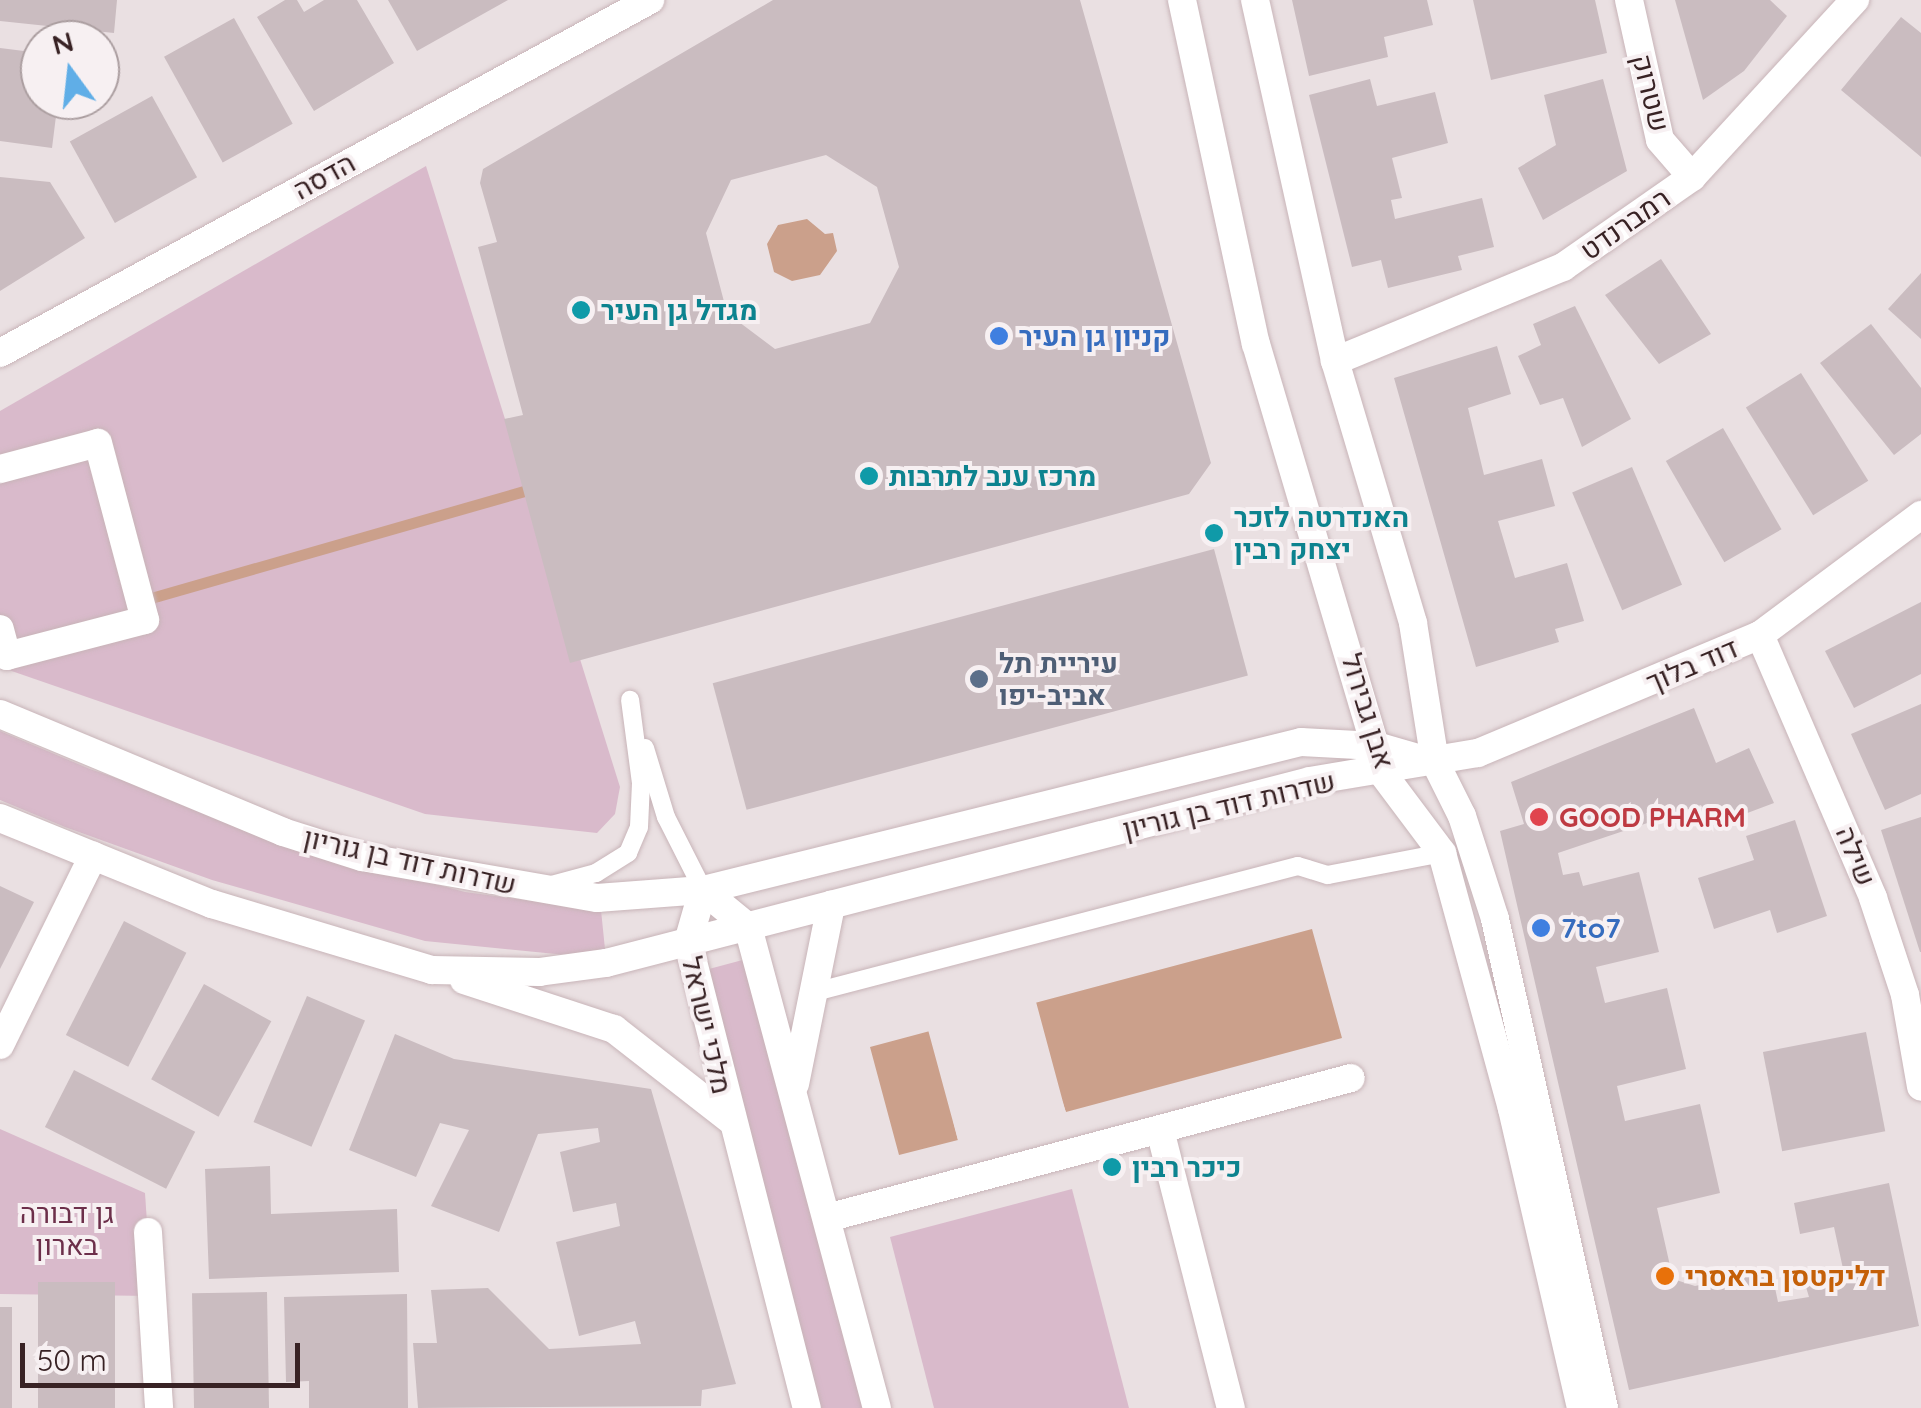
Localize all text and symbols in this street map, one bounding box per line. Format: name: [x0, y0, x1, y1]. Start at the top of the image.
north arrow: [20, 20, 120, 120]
text: N: [48, 23, 77, 62]
street label: שטרוק: [1625, 51, 1677, 135]
street label: הדסה: [287, 145, 361, 207]
street label: רמברנדט: [1574, 181, 1676, 267]
place label: מגדל גן העיר: [601, 293, 758, 327]
marker: מגדל גן העיר: [570, 299, 592, 321]
place label: קניון גן העיר: [1019, 319, 1171, 353]
marker: קניון גן העיר: [988, 325, 1010, 347]
place label: מרכז ענב לתרבות: [889, 459, 1096, 493]
marker: מרכז ענב לתרבות: [858, 465, 880, 487]
place label: האנדרטה לזכר יצחק רבין: [1234, 500, 1409, 566]
marker: האנדרטה לזכר יצחק רבין: [1203, 522, 1225, 544]
street label: דוד בלוך: [1641, 631, 1743, 699]
place label: עיריית תל אביב-יפו: [999, 646, 1118, 712]
street label: אבן גבירול: [1335, 649, 1401, 773]
marker: עיריית תל אביב-יפו: [968, 668, 990, 690]
street label: שדרות דוד בן גוריון: [1119, 764, 1339, 846]
place label: GOOD PHARM: [1559, 800, 1746, 834]
marker: GOOD PHARM: [1528, 806, 1550, 828]
street label: שדרות דוד בן גוריון: [300, 820, 520, 902]
street label: שילה: [1829, 821, 1883, 891]
place label: 7to7: [1561, 911, 1621, 945]
marker: 7to7: [1530, 917, 1552, 939]
street label: מלכי ישראל: [675, 953, 739, 1097]
place label: כיכר רבין: [1132, 1150, 1242, 1184]
marker: כיכר רבין: [1101, 1156, 1123, 1178]
park label: גן דבורה בארון: [20, 1196, 114, 1262]
place label: דליקטסן בראסרי: [1685, 1259, 1886, 1293]
marker: דליקטסן בראסרי: [1654, 1265, 1676, 1287]
scale bar: [25, 1323, 305, 1385]
text: 50 m: [37, 1341, 107, 1379]

